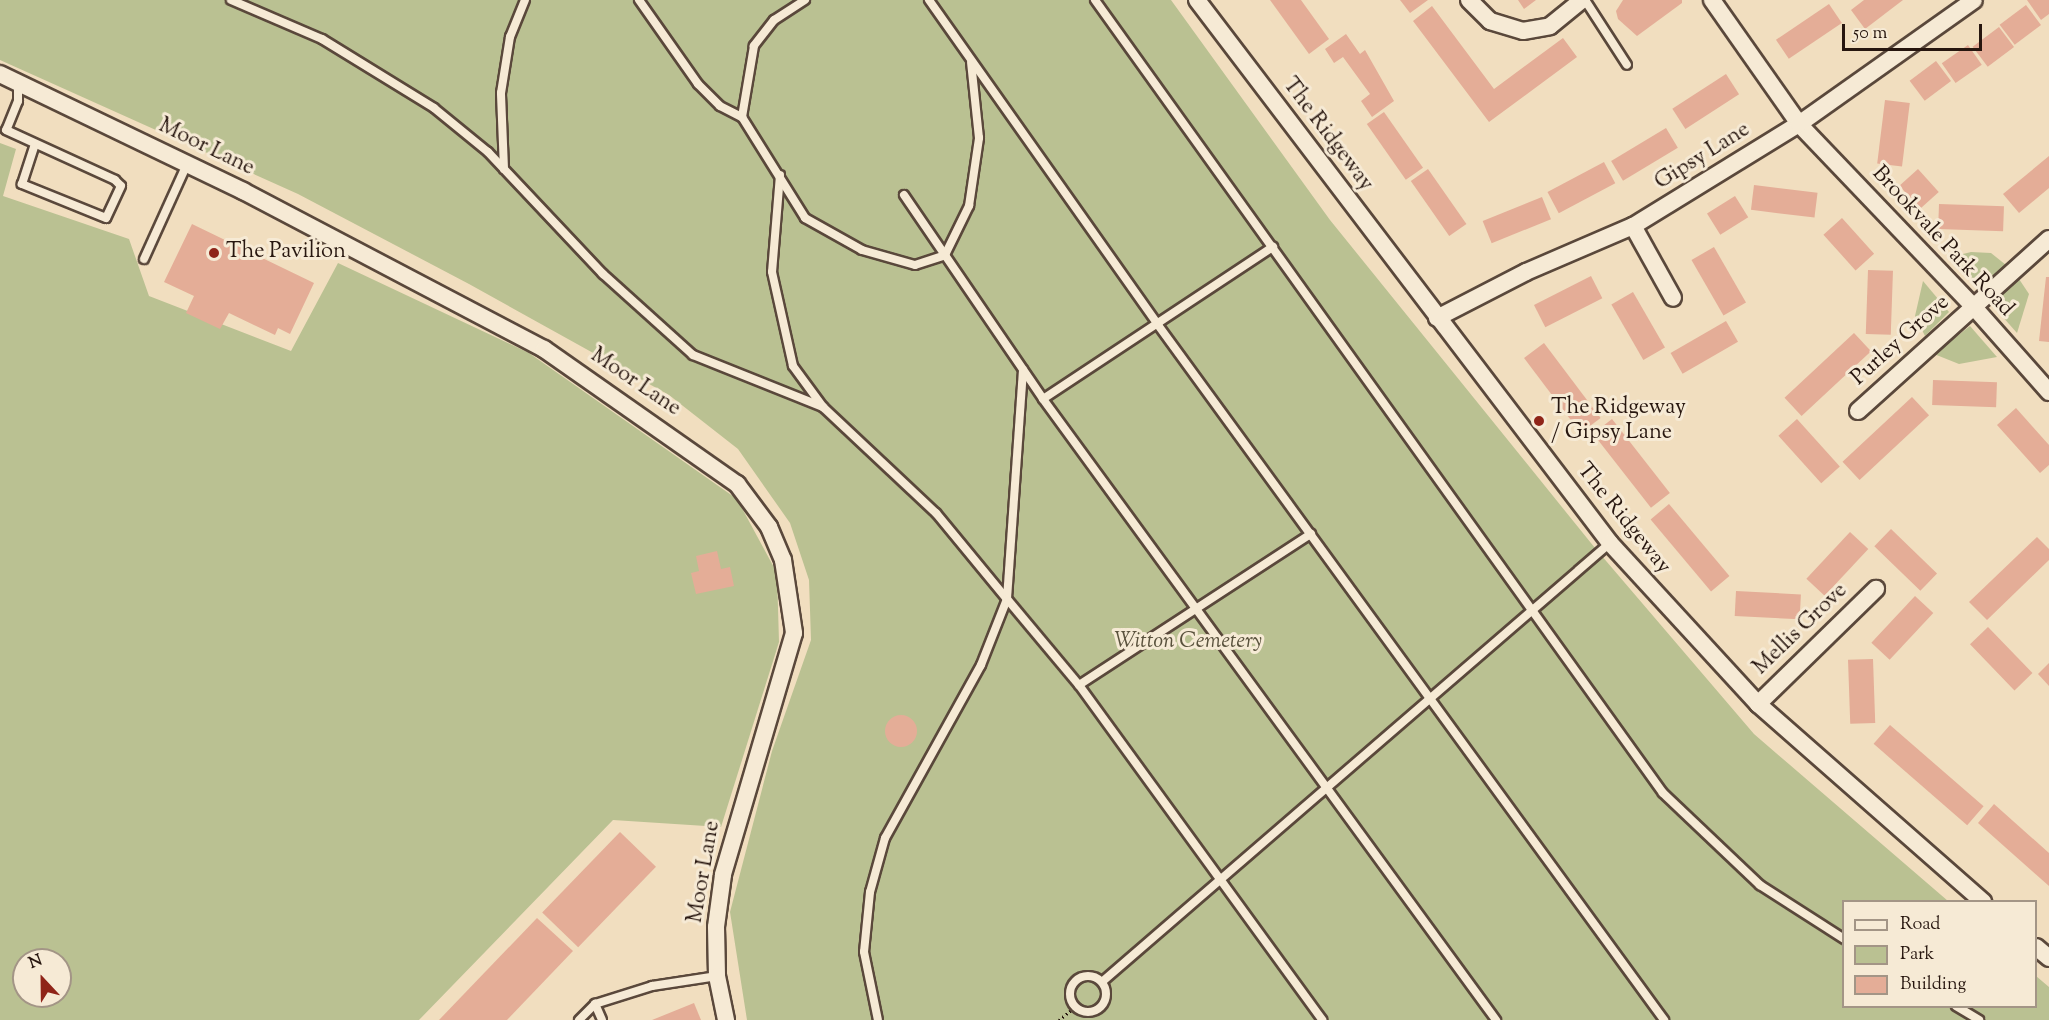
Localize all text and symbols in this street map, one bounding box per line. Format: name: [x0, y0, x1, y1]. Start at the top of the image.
scale bar: [1845, 12, 1984, 50]
text: 50 m: [1853, 21, 1887, 47]
street label: The Ridgeway: [1276, 73, 1378, 197]
street label: Moor Lane: [154, 113, 258, 183]
street label: Gipsy Lane: [1651, 117, 1755, 197]
street label: Brookvale Park Road: [1865, 161, 2019, 323]
place label: The Pavilion: [226, 240, 346, 266]
marker: The Pavilion: [207, 246, 221, 260]
street label: Purley Grove: [1846, 290, 1956, 392]
street label: Moor Lane: [585, 343, 685, 423]
place label: The Ridgeway / Gipsy Lane: [1551, 395, 1686, 446]
marker: The Ridgeway / Gipsy Lane: [1532, 414, 1546, 428]
street label: The Ridgeway: [1570, 458, 1676, 580]
street label: Mellis Grove: [1748, 579, 1854, 681]
park label: Witton Cemetery: [1114, 630, 1262, 656]
street label: Moor Lane: [683, 819, 727, 925]
legend: [1842, 900, 2037, 1008]
text: Road: [1900, 912, 1940, 938]
text: Park: [1900, 942, 1934, 968]
north arrow: [12, 948, 72, 1008]
text: N: [26, 950, 46, 976]
text: Building: [1900, 972, 1966, 998]

